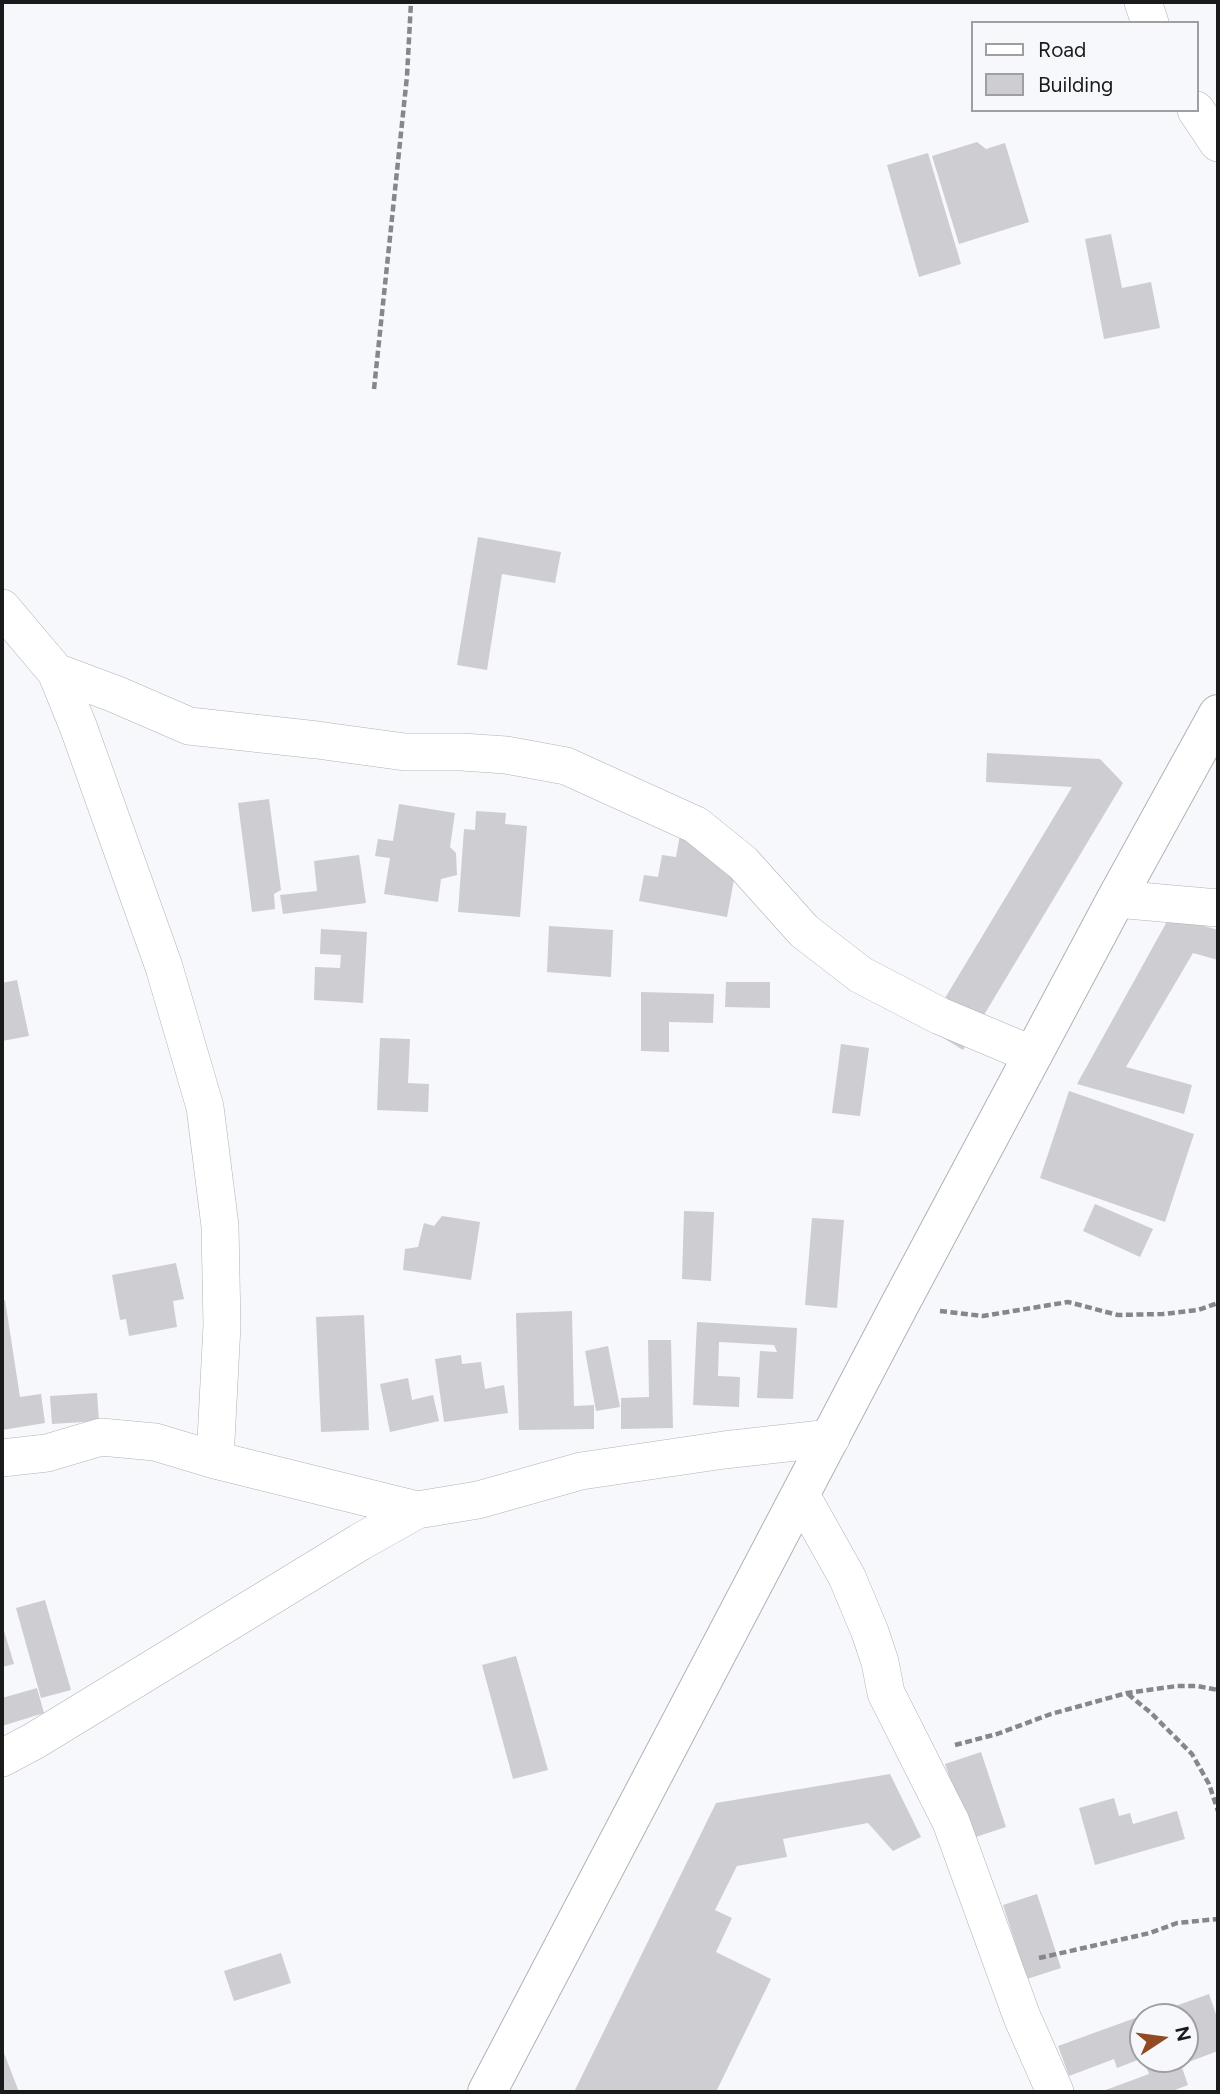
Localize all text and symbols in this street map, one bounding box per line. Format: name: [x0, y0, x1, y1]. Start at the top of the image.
legend: [972, 21, 1199, 112]
text: Road: [1038, 37, 1086, 62]
text: Building: [1038, 72, 1113, 97]
north arrow: [1129, 2003, 1199, 2073]
text: N: [1170, 2024, 1196, 2043]

